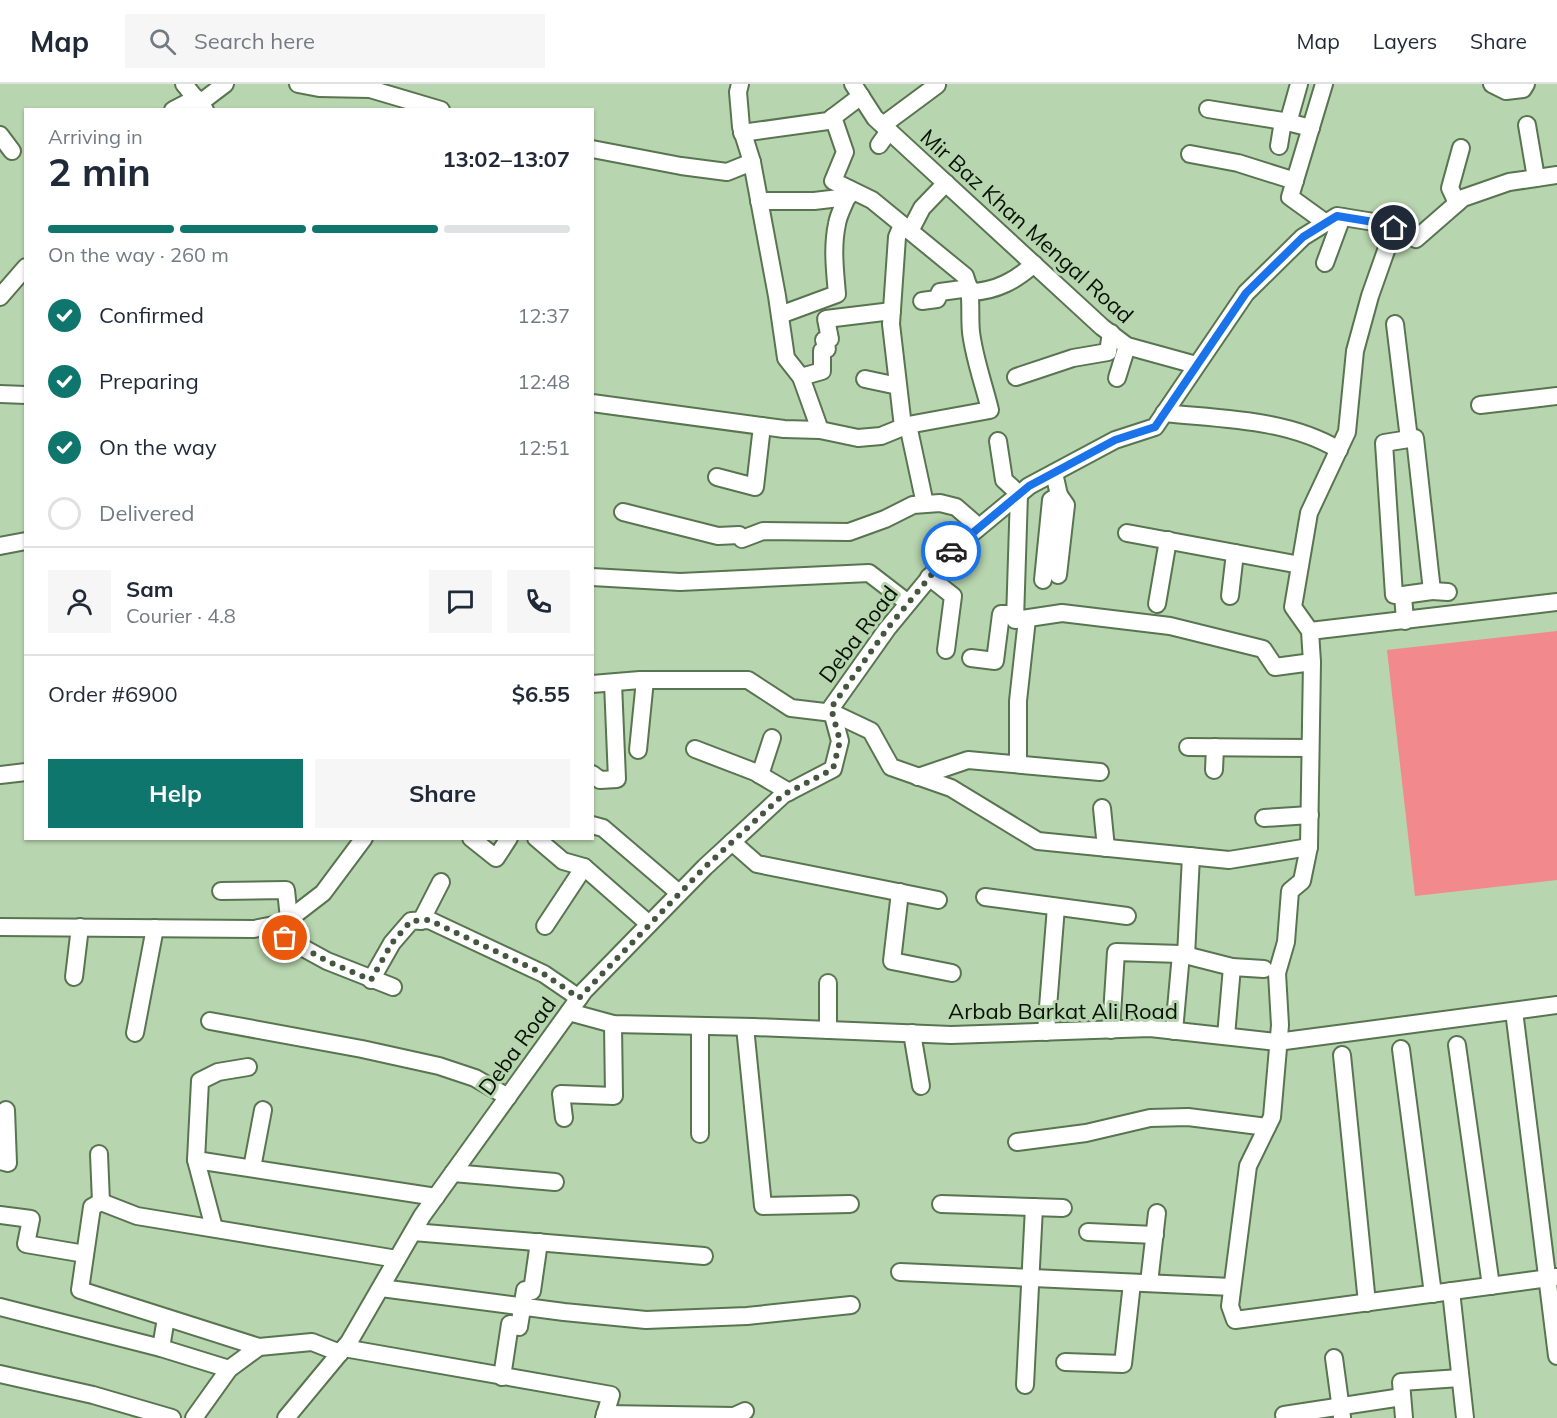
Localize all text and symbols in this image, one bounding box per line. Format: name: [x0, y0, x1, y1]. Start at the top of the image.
search box: [125, 14, 545, 68]
text: Map: [30, 24, 89, 59]
icon: search: [146, 25, 179, 58]
text: Search here: [194, 27, 315, 55]
text: Map: [1297, 28, 1340, 54]
text: Layers: [1373, 28, 1437, 54]
text: Share: [1470, 28, 1527, 54]
street label: Mir Baz Khan Mengal Road: [915, 123, 1139, 329]
text: Arriving in: [48, 124, 143, 149]
text: 13:02–13:07: [442, 145, 570, 173]
text: 2 min: [48, 147, 151, 196]
pin: [1368, 202, 1419, 253]
icon: home: [1377, 211, 1410, 244]
text: On the way · 260 m: [48, 242, 229, 267]
icon: check: [48, 299, 81, 332]
text: Confirmed: [99, 301, 204, 329]
text: 12:37: [517, 303, 570, 328]
icon: check: [48, 365, 81, 398]
text: Preparing: [99, 367, 199, 395]
text: 12:48: [517, 369, 570, 394]
icon: check: [48, 431, 81, 464]
text: On the way: [99, 433, 217, 461]
text: 12:51: [517, 435, 570, 460]
text: Delivered: [99, 499, 194, 527]
courier: [921, 521, 981, 581]
icon: car: [935, 535, 968, 568]
button: person: [48, 570, 111, 633]
button: chat: [429, 570, 492, 633]
button: phone: [507, 570, 570, 633]
text: Sam: [126, 575, 174, 603]
street label: Deba Road: [812, 580, 904, 688]
text: Courier · 4.8: [126, 603, 236, 628]
text: Order #6900: [48, 680, 178, 708]
text: $6.55: [512, 680, 570, 708]
button: Help: [48, 759, 303, 828]
button: Share: [315, 759, 570, 828]
pin: [259, 912, 310, 963]
icon: bag: [268, 921, 301, 954]
street label: Deba Road: [472, 991, 562, 1101]
street label: Arbab Barkat Ali Road: [948, 997, 1178, 1025]

